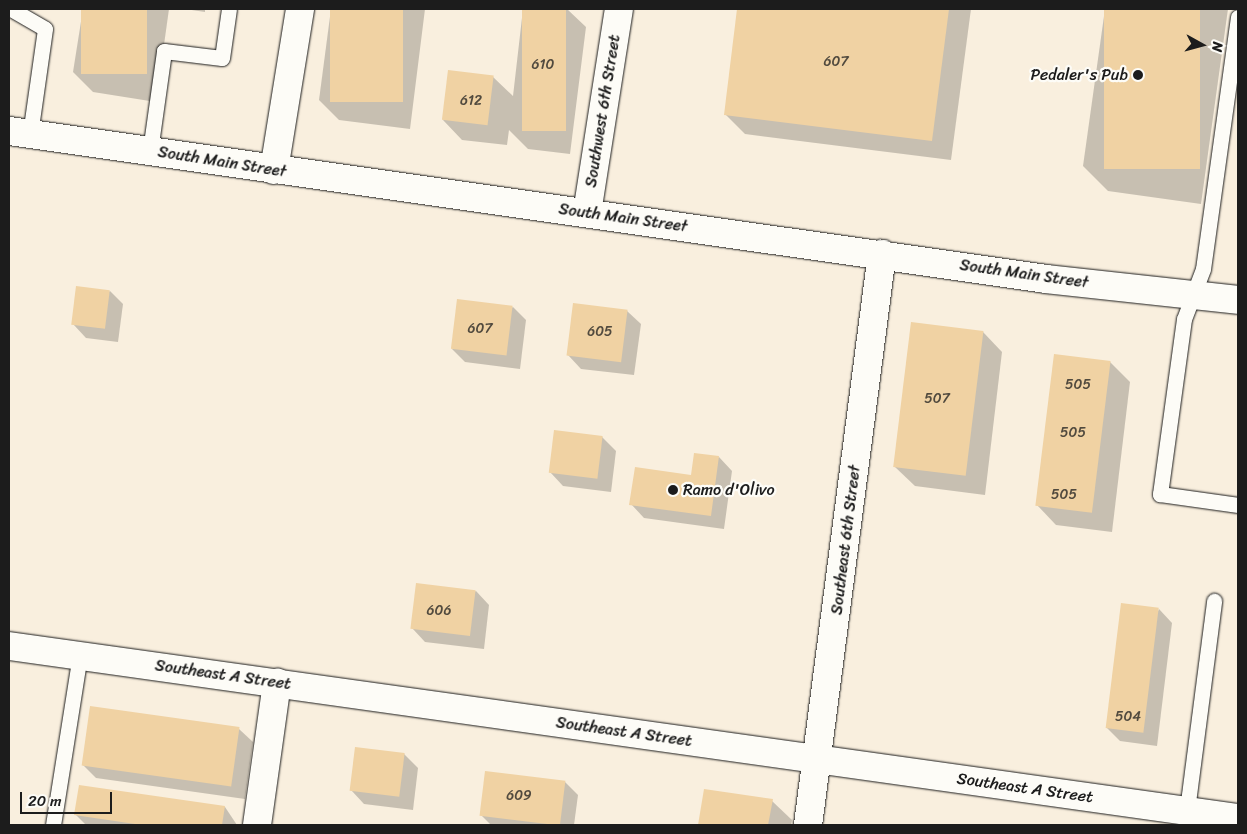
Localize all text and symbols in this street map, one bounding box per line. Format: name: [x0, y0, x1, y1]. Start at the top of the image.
north arrow: [1177, 20, 1227, 70]
street label: Southwest 6th Street: [581, 33, 625, 189]
text: N: [1204, 41, 1230, 53]
house number: 607: [824, 54, 848, 70]
house number: 610: [532, 57, 554, 73]
place label: Pedaler's Pub: [1030, 65, 1128, 85]
marker: Pedaler's Pub: [1132, 69, 1144, 81]
house number: 612: [460, 93, 482, 109]
street label: South Main Street: [156, 142, 288, 182]
street label: South Main Street: [557, 199, 689, 237]
street label: South Main Street: [958, 255, 1090, 293]
house number: 607: [468, 321, 492, 337]
house number: 605: [587, 324, 613, 340]
house number: 505: [1065, 377, 1091, 393]
house number: 507: [924, 391, 950, 407]
house number: 505: [1060, 425, 1086, 441]
street label: Southeast 6th Street: [827, 464, 865, 616]
place label: Ramo d'Olivo: [683, 480, 775, 500]
marker: Ramo d'Olivo: [667, 484, 679, 496]
house number: 505: [1051, 487, 1077, 503]
house number: 606: [427, 603, 451, 619]
street label: Southeast A Street: [154, 656, 292, 694]
house number: 504: [1115, 709, 1141, 725]
street label: Southeast A Street: [555, 713, 693, 751]
street label: Southeast A Street: [956, 769, 1094, 807]
scale bar: [22, 782, 115, 814]
text: 20 m: [28, 788, 62, 814]
house number: 609: [506, 788, 532, 804]

